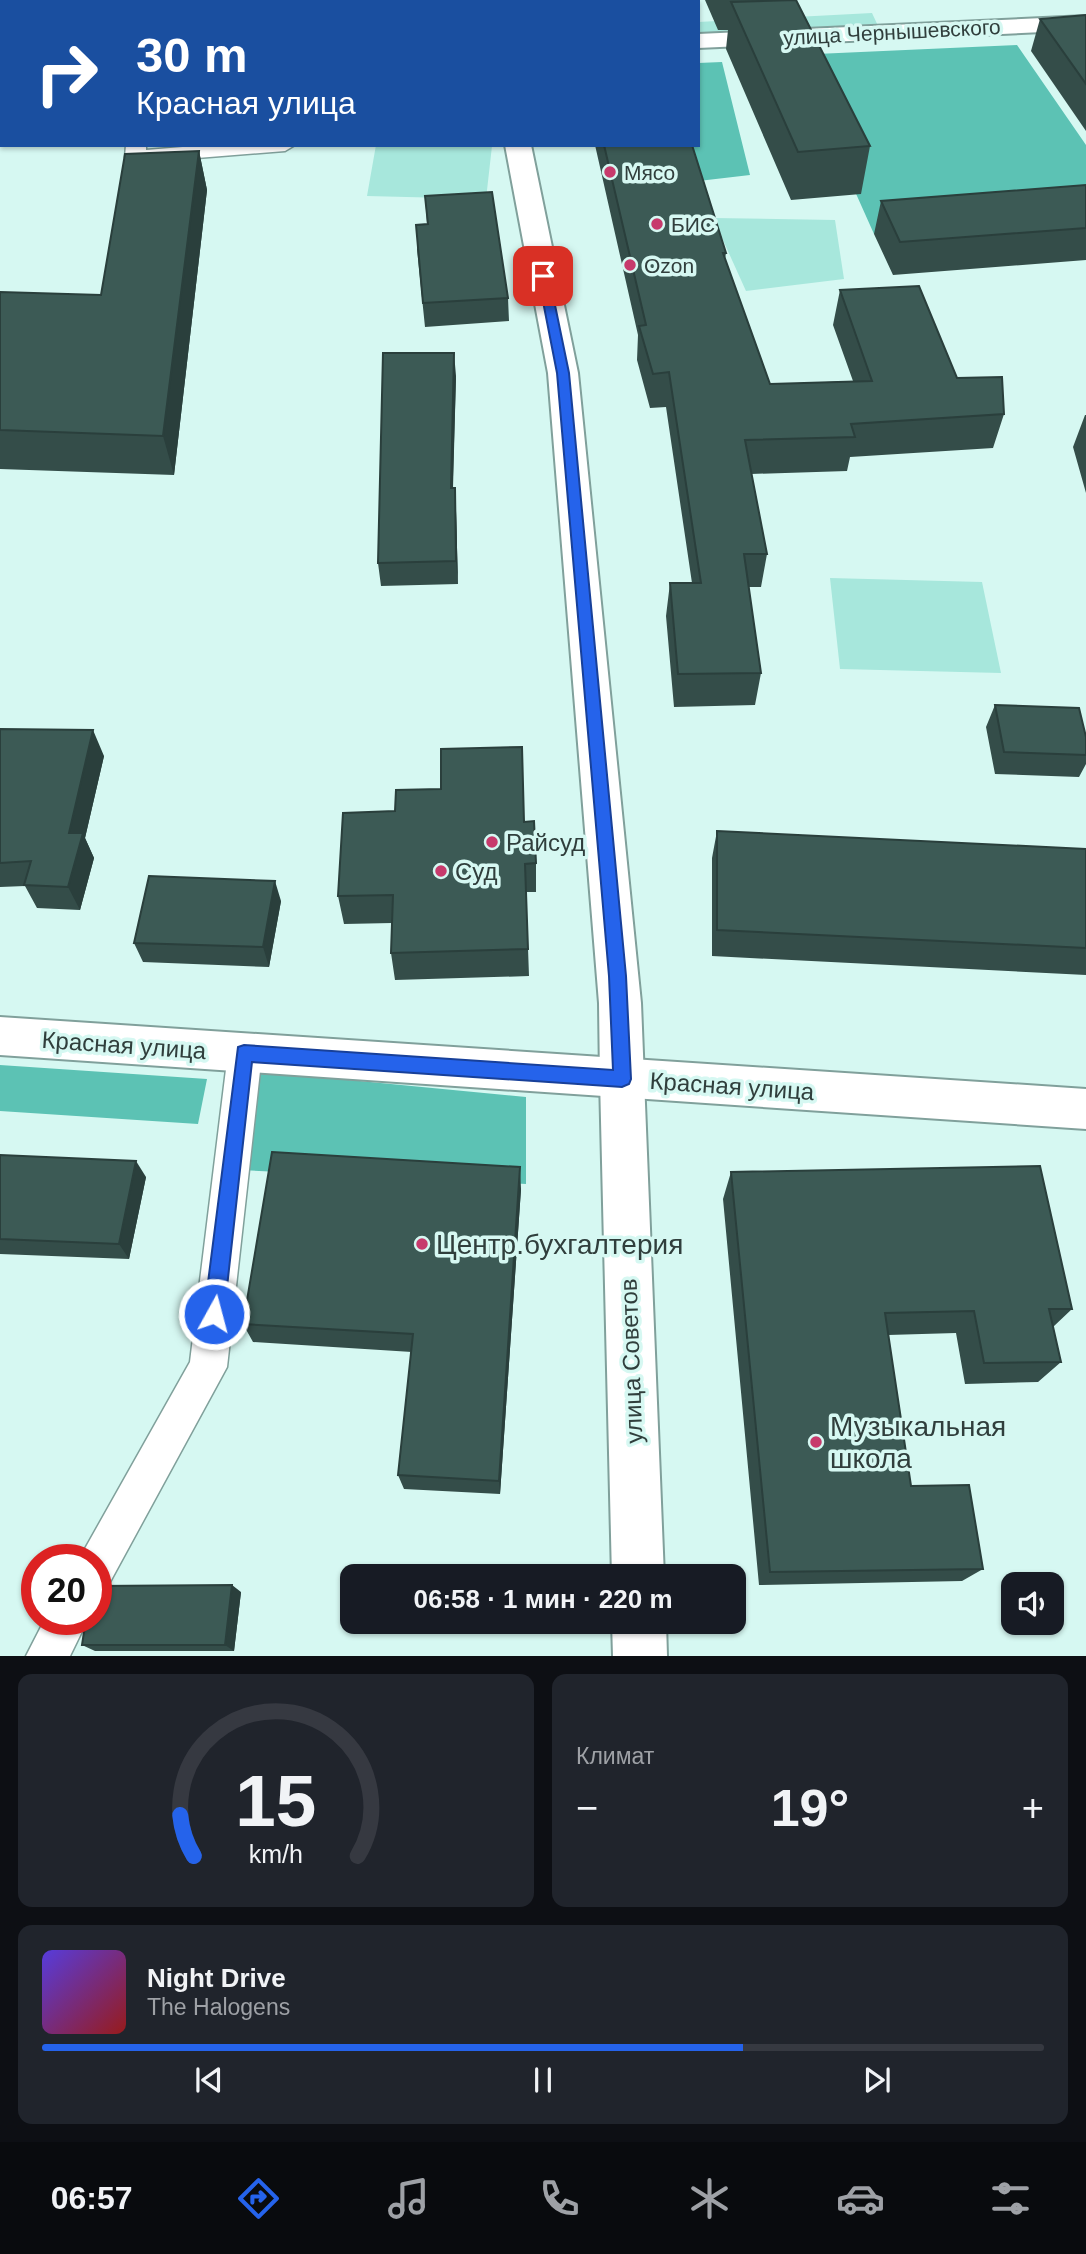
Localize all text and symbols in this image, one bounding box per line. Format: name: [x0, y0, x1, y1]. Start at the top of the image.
street label: улица Чернышевского: [783, 15, 1001, 49]
icon: right: [21, 28, 112, 119]
text: 30 m: [136, 28, 248, 82]
text: Красная улица: [136, 85, 356, 121]
place label: Мясо: [624, 161, 675, 184]
marker: Мясо: [602, 164, 618, 180]
place label: БИС: [671, 213, 715, 236]
marker: БИС: [649, 216, 665, 232]
pin: [513, 246, 573, 306]
place label: Ozon: [644, 254, 694, 277]
icon: arrive: [524, 257, 562, 295]
marker: Ozon: [622, 257, 638, 273]
place label: Райсуд: [506, 829, 585, 856]
marker: Райсуд: [484, 834, 500, 850]
place label: Суд: [455, 858, 498, 885]
marker: Суд: [433, 863, 449, 879]
street label: Красная улица: [41, 1026, 208, 1064]
street label: Красная улица: [649, 1067, 816, 1105]
place label: Центр.бухгалтерия: [436, 1229, 683, 1260]
marker: Центр.бухгалтерия: [414, 1236, 430, 1252]
position arrow: [177, 1277, 251, 1351]
street label: улица Советов: [615, 1278, 647, 1444]
place label: Музыкальная школа: [830, 1411, 1006, 1474]
marker: Музыкальная школа: [808, 1434, 824, 1450]
speed limit sign: 20: [21, 1544, 112, 1635]
map controls: [1001, 1572, 1064, 1635]
button: sound: [1001, 1572, 1064, 1635]
text: 06:58 · 1 мин · 220 m: [413, 1584, 673, 1614]
text: Климат: [576, 1743, 654, 1769]
text: 15: [236, 1761, 316, 1842]
text: 19°: [771, 1779, 849, 1837]
text: −: [576, 1787, 598, 1829]
text: +: [1022, 1787, 1044, 1829]
text: km/h: [249, 1840, 303, 1868]
text: Night Drive: [147, 1963, 286, 1993]
text: The Halogens: [147, 1994, 290, 2020]
icon: previous: [190, 2061, 228, 2099]
icon: pause: [524, 2061, 562, 2099]
icon: next: [858, 2061, 896, 2099]
icon: directions: [234, 2174, 283, 2223]
icon: music: [384, 2174, 433, 2223]
icon: phone: [535, 2174, 584, 2223]
icon: climate: [685, 2174, 734, 2223]
icon: car: [836, 2174, 885, 2223]
icon: filters: [986, 2174, 1035, 2223]
text: 06:57: [51, 2180, 133, 2216]

